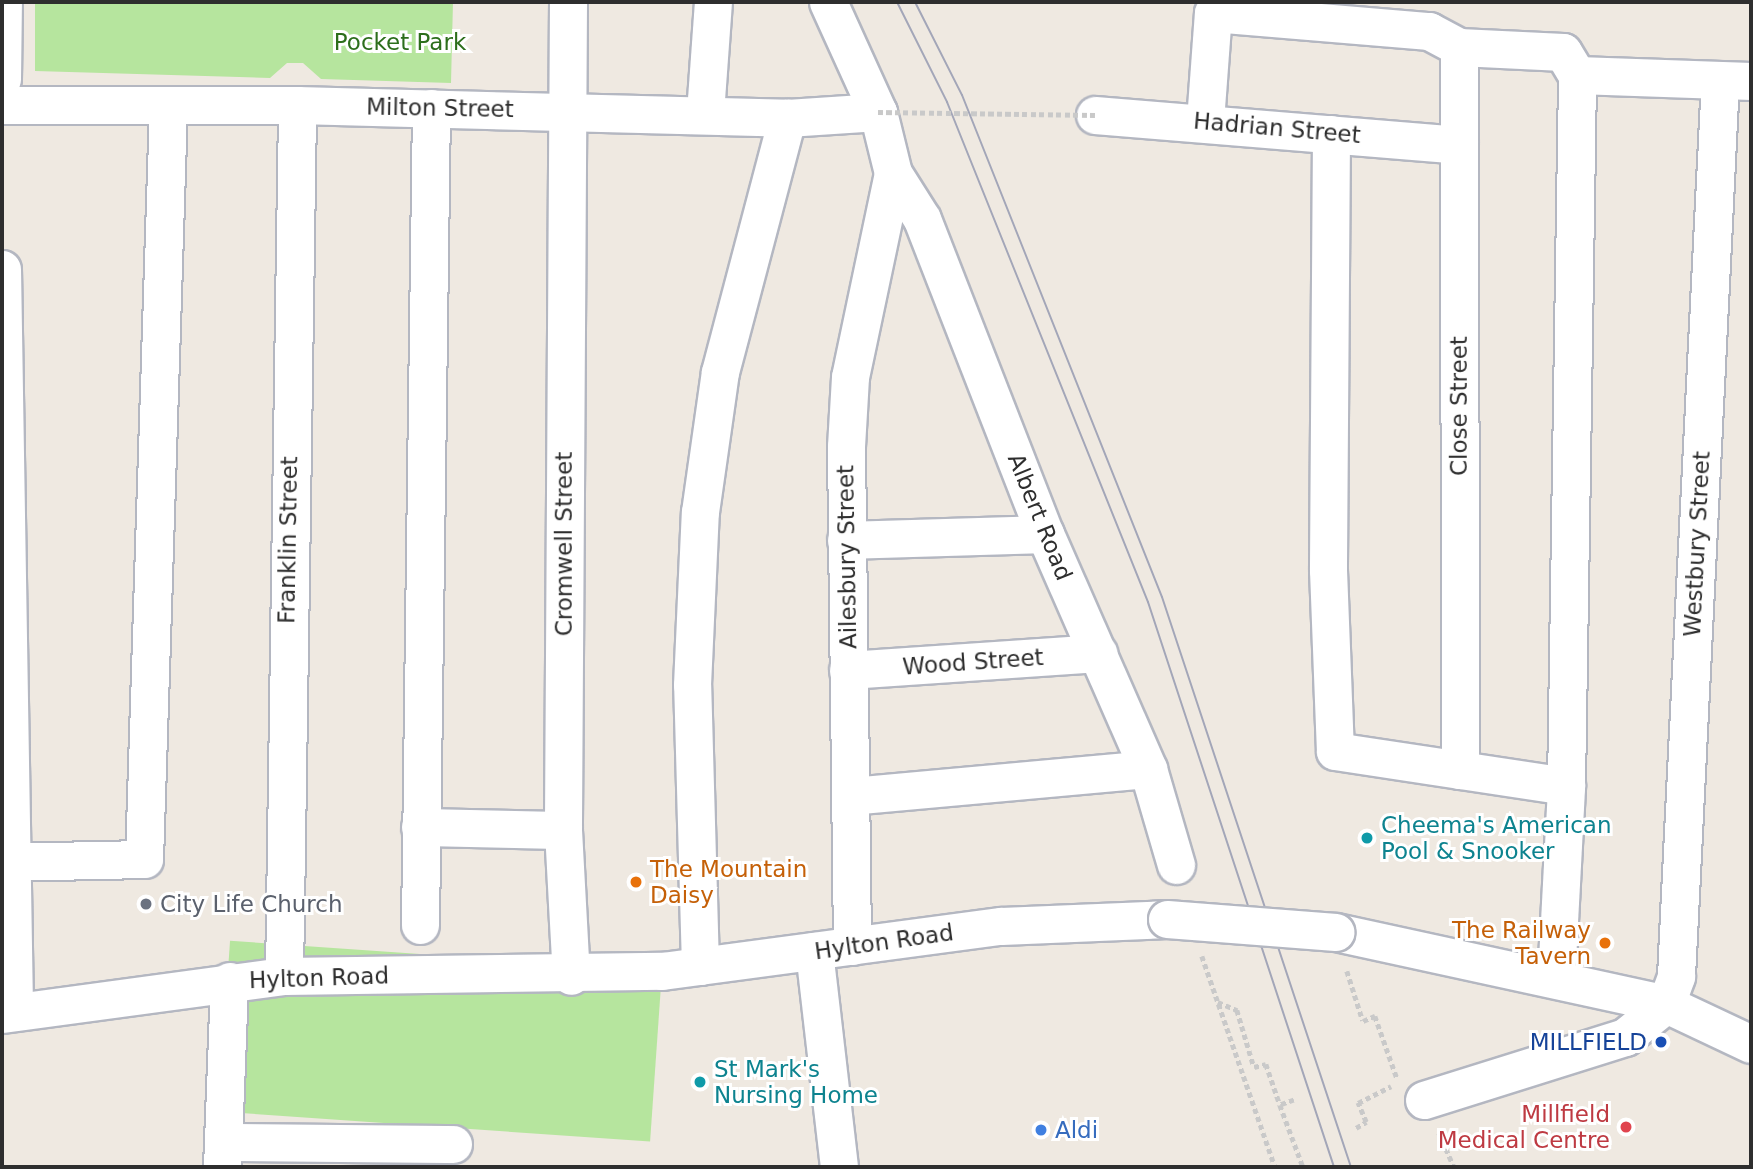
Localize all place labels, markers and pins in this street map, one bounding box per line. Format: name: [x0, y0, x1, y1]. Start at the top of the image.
place label: Cheema's American Pool & Snooker: [1381, 811, 1612, 865]
marker: Cheema's American Pool & Snooker: [1359, 830, 1375, 846]
place label: The Mountain Daisy: [650, 855, 807, 909]
marker: The Mountain Daisy: [628, 874, 644, 890]
place label: City Life Church: [160, 890, 343, 918]
marker: City Life Church: [138, 896, 154, 912]
place label: The Railway Tavern: [1452, 916, 1591, 970]
marker: The Railway Tavern: [1597, 935, 1613, 951]
place label: MILLFIELD: [1530, 1028, 1647, 1056]
marker: MILLFIELD: [1653, 1034, 1669, 1050]
place label: St Mark's Nursing Home: [714, 1055, 878, 1109]
marker: St Mark's Nursing Home: [692, 1074, 708, 1090]
place label: Millfield Medical Centre: [1438, 1100, 1610, 1154]
place label: Aldi: [1055, 1116, 1098, 1144]
marker: Millfield Medical Centre: [1616, 1117, 1636, 1137]
marker: Aldi: [1033, 1122, 1049, 1138]

